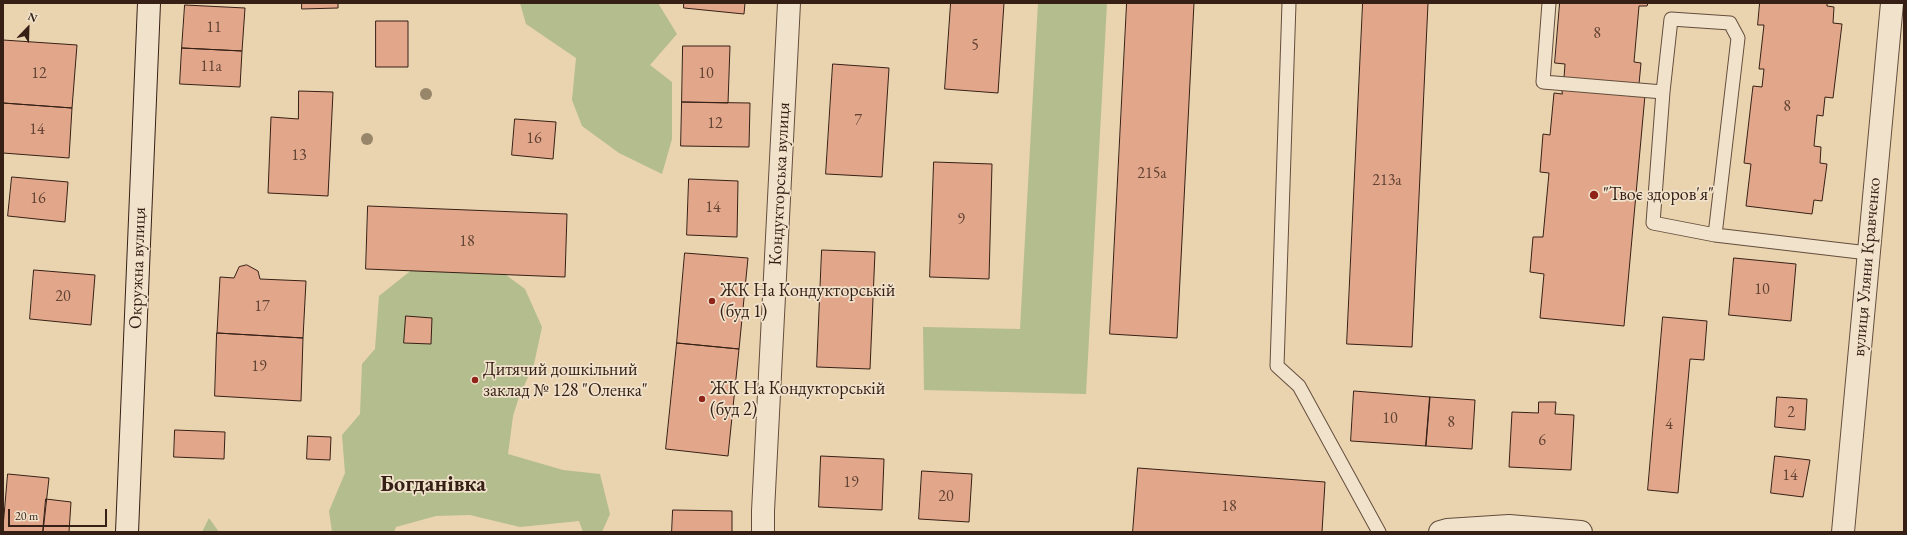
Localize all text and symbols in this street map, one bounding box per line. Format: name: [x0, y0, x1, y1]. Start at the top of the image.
north arrow: [8, 8, 48, 48]
text: N: [26, 9, 40, 25]
house number: 11: [206, 18, 222, 38]
house number: 8: [1593, 24, 1601, 44]
house number: 5: [971, 36, 979, 56]
house number: 11а: [200, 57, 222, 77]
house number: 12: [31, 64, 47, 84]
house number: 10: [698, 64, 714, 84]
house number: 8: [1783, 97, 1791, 117]
street label: Кондукторська вулиця: [765, 102, 795, 266]
house number: 7: [854, 111, 862, 131]
house number: 12: [707, 114, 723, 134]
house number: 14: [29, 120, 45, 140]
house number: 16: [526, 129, 542, 149]
house number: 13: [291, 146, 307, 166]
house number: 215а: [1137, 164, 1167, 184]
house number: 213а: [1372, 171, 1402, 191]
street label: вулиця Уляни Кравченко: [1848, 176, 1886, 358]
place label: "Твоє здоров'я": [1603, 184, 1714, 206]
house number: 16: [30, 189, 46, 209]
marker: "Твоє здоров'я": [1588, 189, 1600, 201]
house number: 14: [705, 198, 721, 218]
street label: Окружна вулиця: [125, 207, 151, 329]
house number: 9: [957, 210, 965, 230]
house number: 18: [459, 232, 475, 252]
place label: ЖК На Кондукторській (буд 1): [720, 280, 895, 322]
house number: 10: [1754, 280, 1770, 300]
house number: 20: [55, 287, 71, 307]
marker: ЖК На Кондукторській (буд 1): [707, 296, 717, 306]
house number: 17: [254, 297, 270, 317]
house number: 19: [251, 357, 267, 377]
place label: Дитячий дошкільний заклад № 128 "Оленка": [483, 359, 648, 402]
marker: Дитячий дошкільний заклад № 128 "Оленка": [470, 375, 480, 385]
place label: ЖК На Кондукторській (буд 2): [710, 378, 885, 420]
marker: ЖК На Кондукторській (буд 2): [697, 394, 707, 404]
house number: 2: [1787, 403, 1795, 423]
house number: 10: [1382, 409, 1398, 429]
house number: 8: [1447, 413, 1455, 433]
house number: 4: [1665, 415, 1673, 435]
house number: 6: [1538, 431, 1546, 451]
house number: 14: [1782, 466, 1798, 486]
district label: Богданівка: [380, 472, 486, 498]
house number: 19: [843, 473, 859, 493]
house number: 20: [938, 487, 954, 507]
house number: 18: [1221, 497, 1237, 517]
scale bar: [10, 501, 109, 527]
text: 20 m: [15, 508, 38, 524]

